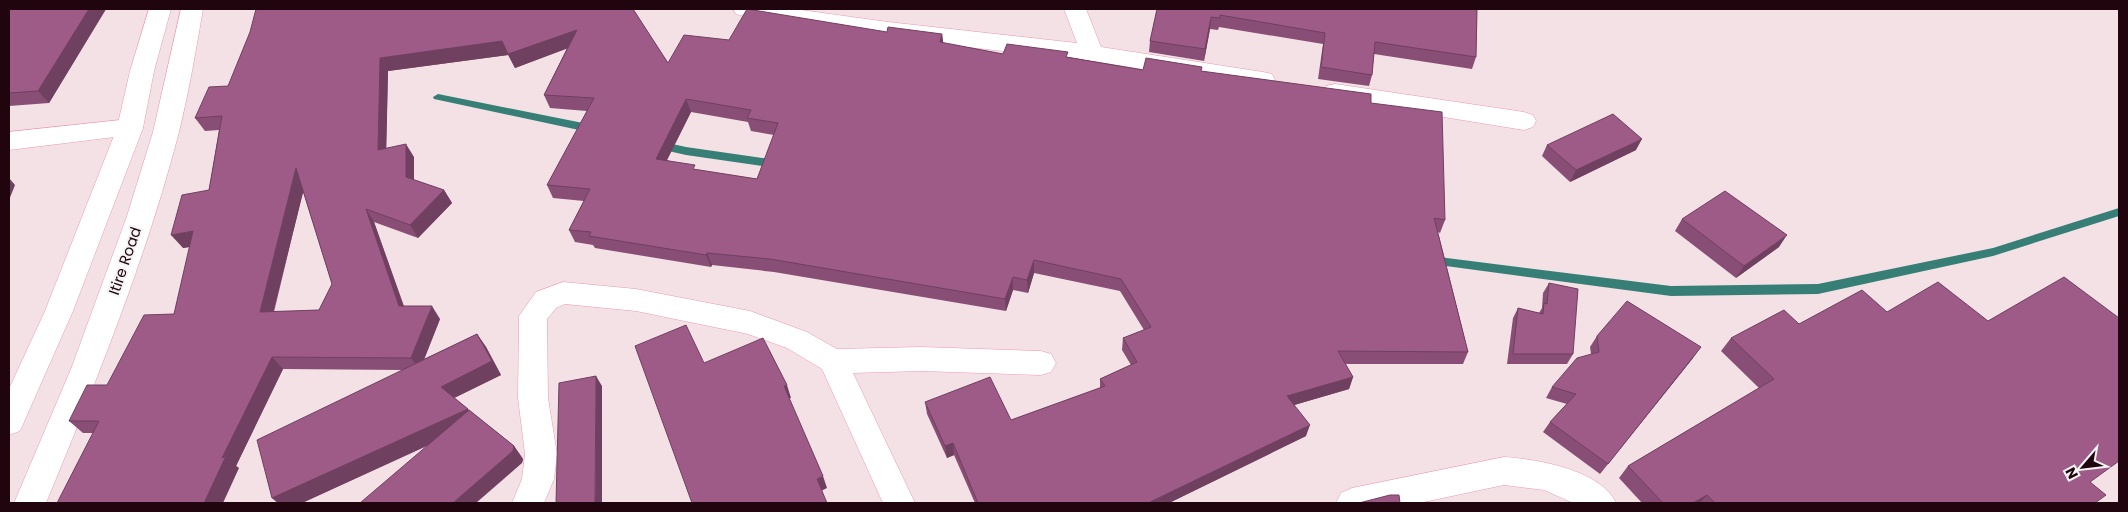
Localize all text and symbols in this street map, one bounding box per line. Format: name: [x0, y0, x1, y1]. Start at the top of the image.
street label: Itire Road: [103, 224, 146, 298]
north arrow: [2058, 442, 2108, 492]
text: N: [2060, 464, 2083, 482]

